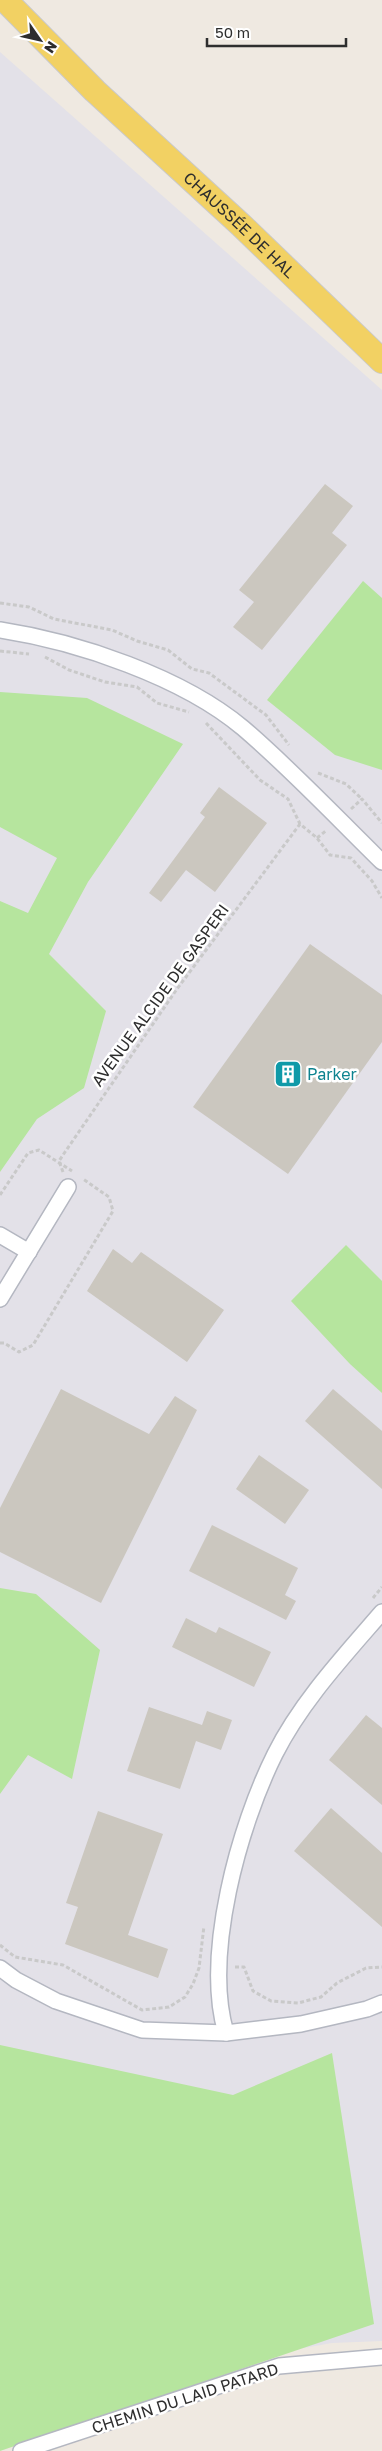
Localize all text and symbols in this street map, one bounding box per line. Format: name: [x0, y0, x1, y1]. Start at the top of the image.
north arrow: [15, 15, 65, 65]
scale bar: [207, 15, 346, 47]
text: 50 m: [215, 23, 250, 41]
text: N: [41, 38, 61, 57]
street label: CHAUSSÉE DE HAL: [180, 167, 300, 282]
street label: AVENUE ALCIDE DE GASPERI: [87, 900, 233, 1090]
building icon: Parker: [273, 1059, 303, 1089]
place label: Parker: [307, 1064, 357, 1084]
street label: CHEMIN DU LAID PATARD: [89, 2358, 281, 2438]

